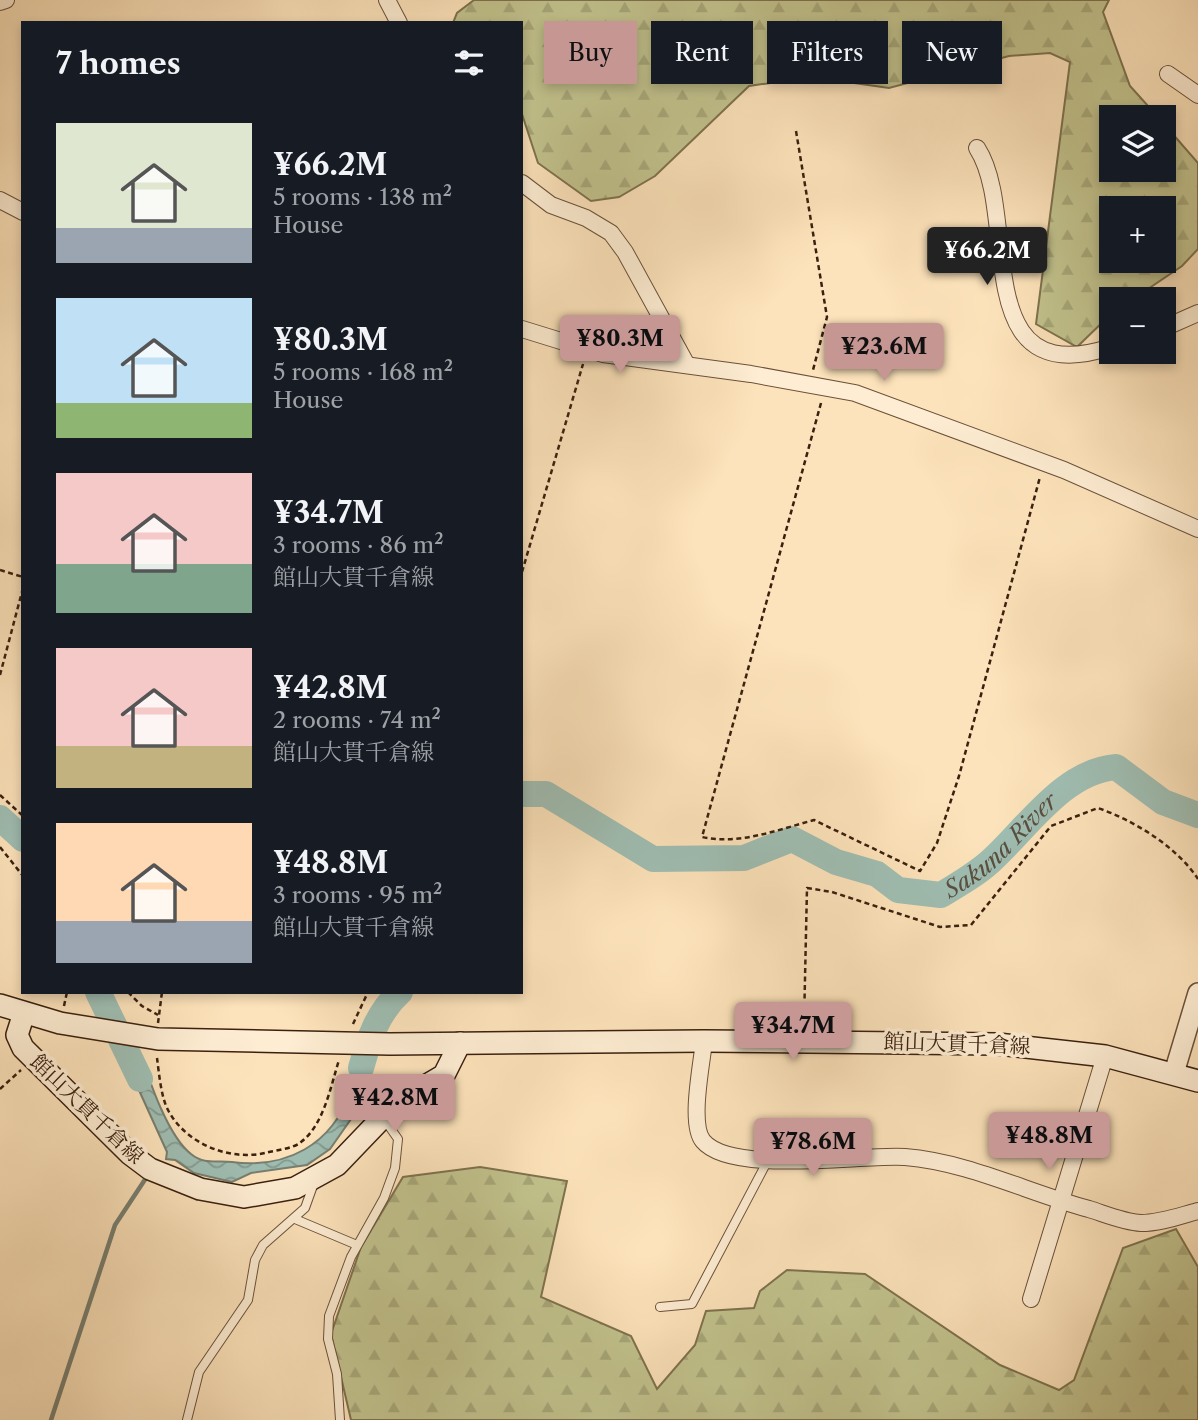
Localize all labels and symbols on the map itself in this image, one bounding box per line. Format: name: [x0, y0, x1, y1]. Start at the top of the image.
pin: ¥66.2M: [930, 228, 1044, 287]
pin: ¥80.3M: [563, 316, 677, 375]
pin: ¥23.6M: [827, 324, 941, 383]
water label: Sakuna River: [937, 786, 1064, 905]
pin: ¥34.7M: [736, 1002, 850, 1062]
street label: 館山大貫千倉線: [883, 1028, 1031, 1059]
street label: 館山大貫千倉線: [26, 1049, 149, 1169]
pin: ¥42.8M: [338, 1074, 452, 1134]
pin: ¥48.8M: [992, 1112, 1106, 1172]
pin: ¥78.6M: [756, 1118, 870, 1178]

